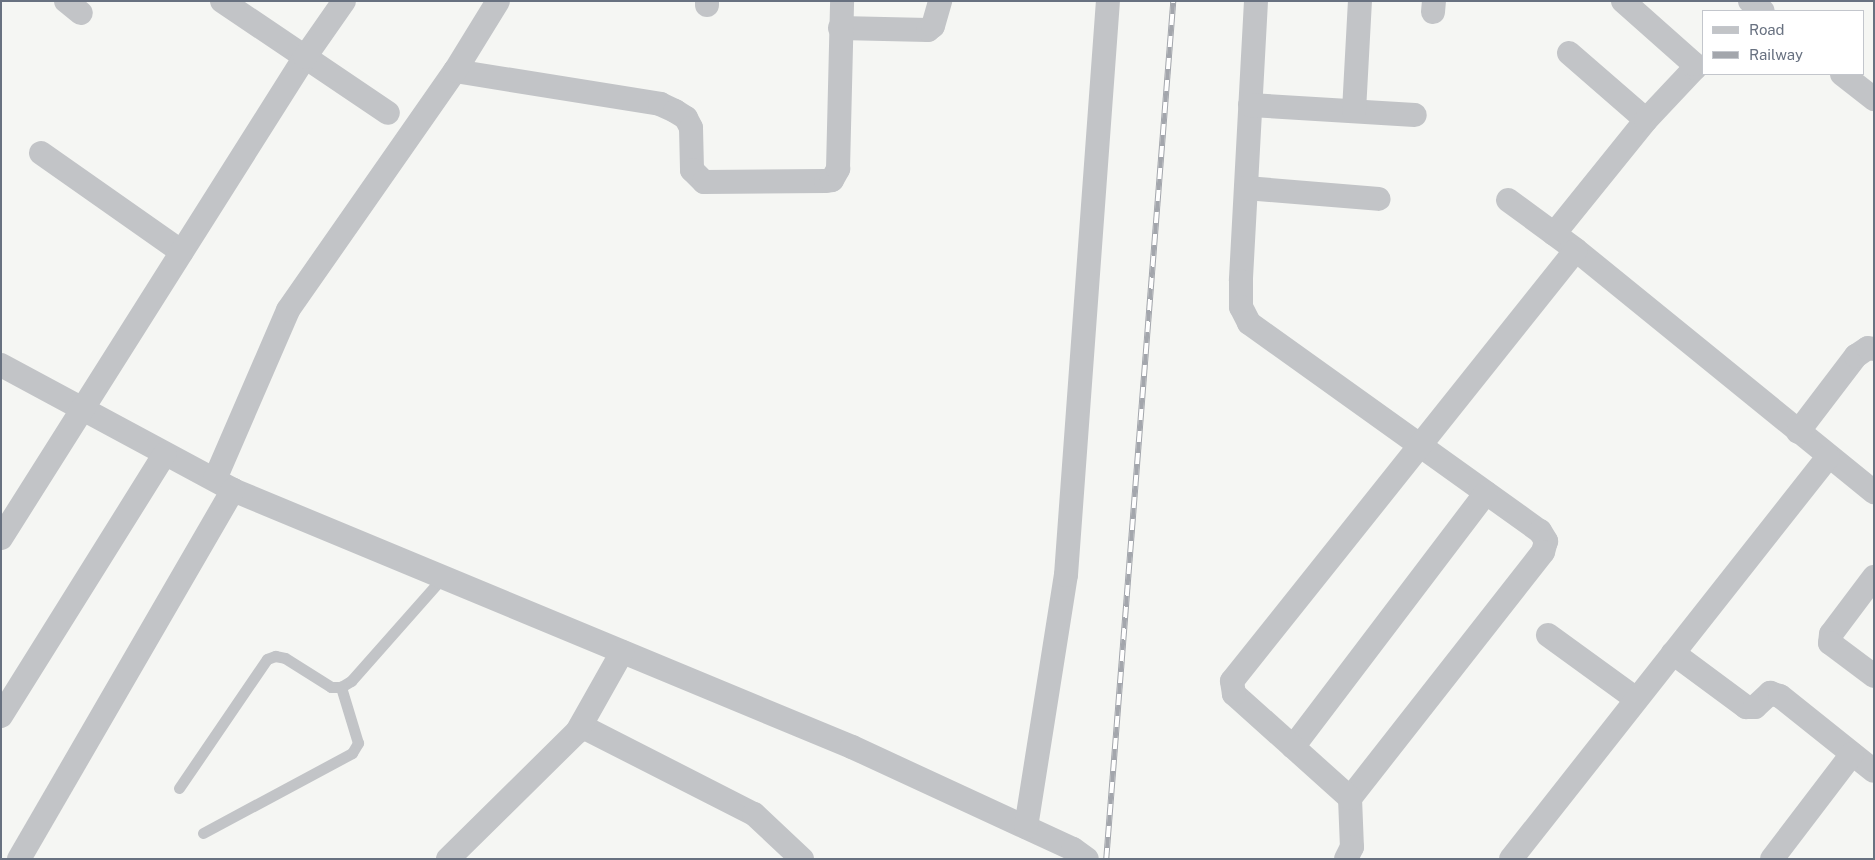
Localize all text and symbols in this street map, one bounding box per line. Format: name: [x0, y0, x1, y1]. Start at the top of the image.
legend: [1702, 10, 1865, 75]
text: Road: [1749, 21, 1785, 38]
text: Railway: [1749, 46, 1803, 63]

